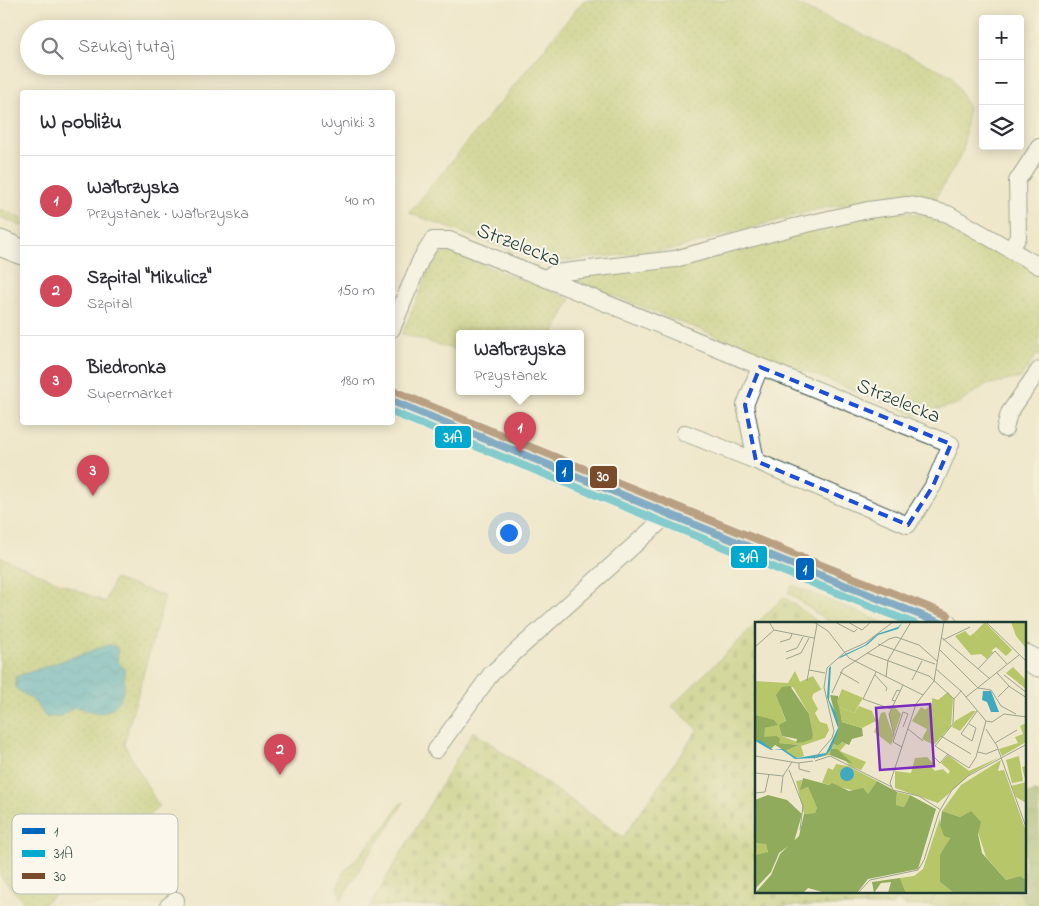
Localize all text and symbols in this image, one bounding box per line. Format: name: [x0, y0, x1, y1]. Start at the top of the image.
map controls: [979, 15, 1024, 150]
button: +: [979, 15, 1024, 60]
search box: [20, 20, 395, 75]
icon: search: [38, 34, 66, 62]
text: Szukaj tutaj: [78, 34, 174, 61]
button: −: [979, 60, 1024, 105]
button: layers: [979, 105, 1024, 150]
text: W pobliżu: [40, 108, 122, 138]
text: Wyniki: 3: [321, 111, 375, 135]
text: Wałbrzyska: [87, 175, 179, 202]
text: 1: [53, 189, 59, 213]
text: 40 m: [345, 189, 375, 213]
text: Przystanek · Wałbrzyska: [87, 202, 249, 226]
street label: Strzelecka: [472, 216, 565, 276]
text: Szpital "Mikulicz": [87, 265, 212, 292]
text: 2: [52, 279, 60, 303]
text: 150 m: [337, 279, 375, 303]
text: Szpital: [87, 292, 132, 316]
popup: [456, 330, 584, 395]
text: Wałbrzyska: [474, 337, 566, 364]
text: Biedronka: [87, 355, 166, 382]
text: Przystanek: [474, 364, 547, 388]
text: 3: [53, 369, 59, 393]
text: 180 m: [341, 369, 375, 393]
street label: Strzelecka: [852, 371, 945, 432]
text: Supermarket: [87, 382, 173, 406]
pin: 1: [504, 412, 536, 453]
line badge: 31A: [434, 425, 472, 449]
text: 31A: [443, 428, 463, 449]
pin: 3: [77, 455, 109, 496]
line badge: 1: [555, 459, 574, 483]
text: 1: [562, 462, 567, 483]
line badge: 30: [589, 465, 618, 489]
text: 30: [596, 467, 609, 488]
your location: [496, 520, 522, 546]
line badge: 31A: [730, 545, 768, 569]
text: 31A: [739, 548, 759, 569]
line badge: 1: [795, 557, 815, 581]
text: 1: [803, 560, 808, 581]
inset map: [755, 622, 1026, 894]
pin: 2: [264, 734, 296, 775]
legend: [12, 814, 178, 894]
text: 1: [54, 822, 59, 843]
text: 31A: [54, 844, 73, 865]
text: 30: [54, 867, 66, 888]

